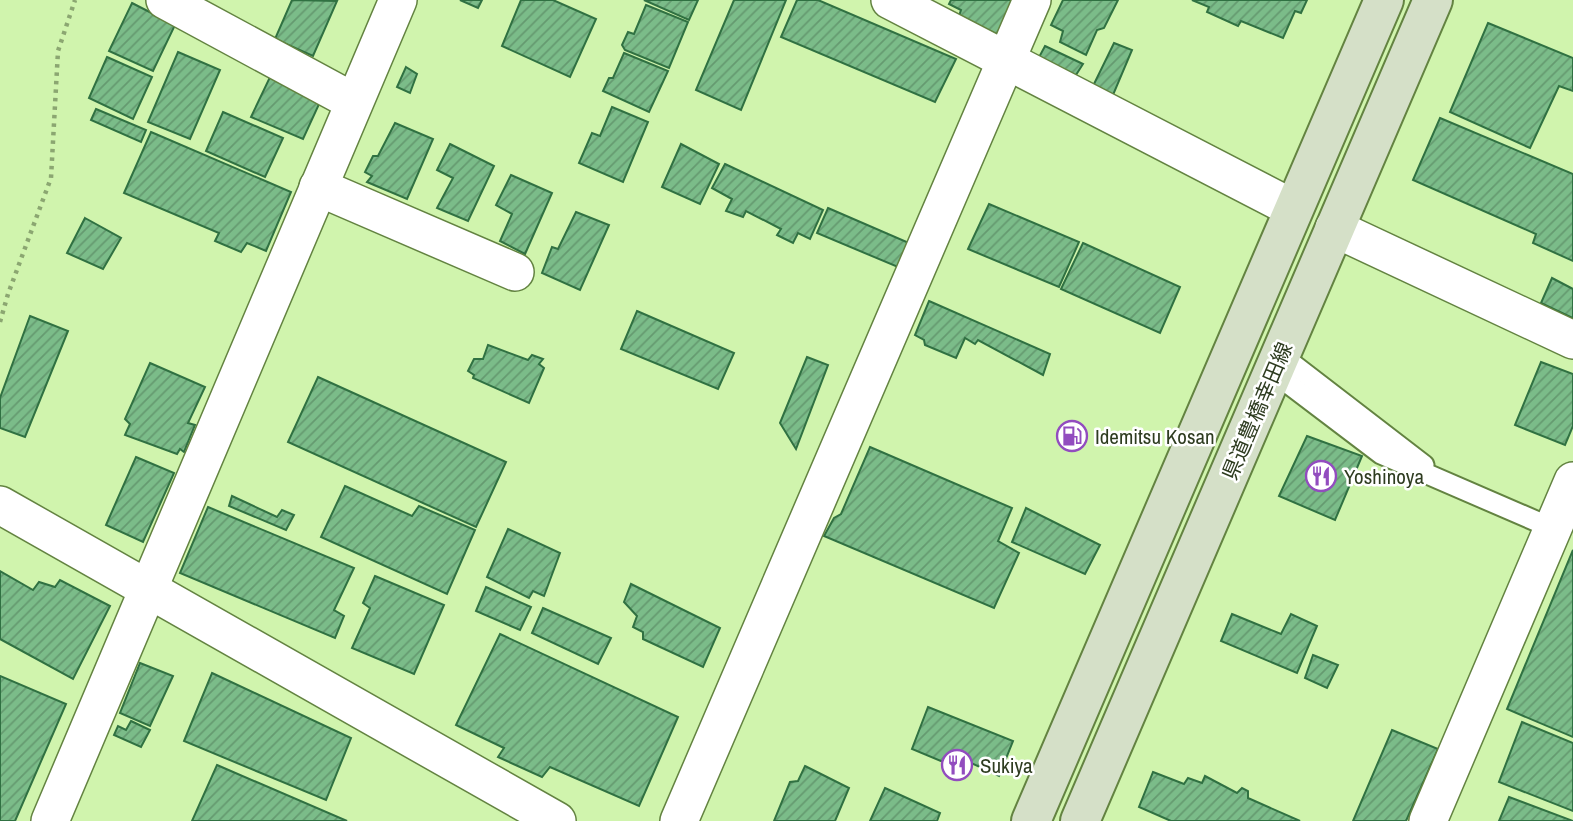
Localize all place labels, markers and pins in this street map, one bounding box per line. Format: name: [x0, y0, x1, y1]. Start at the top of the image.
fuel station icon: Idemitsu Kosan: [1055, 419, 1089, 453]
place label: Idemitsu Kosan: [1095, 422, 1215, 451]
restaurant icon: Yoshinoya: [1304, 459, 1338, 493]
place label: Yoshinoya: [1344, 462, 1424, 491]
restaurant icon: Sukiya: [940, 748, 974, 782]
place label: Sukiya: [980, 751, 1033, 780]

